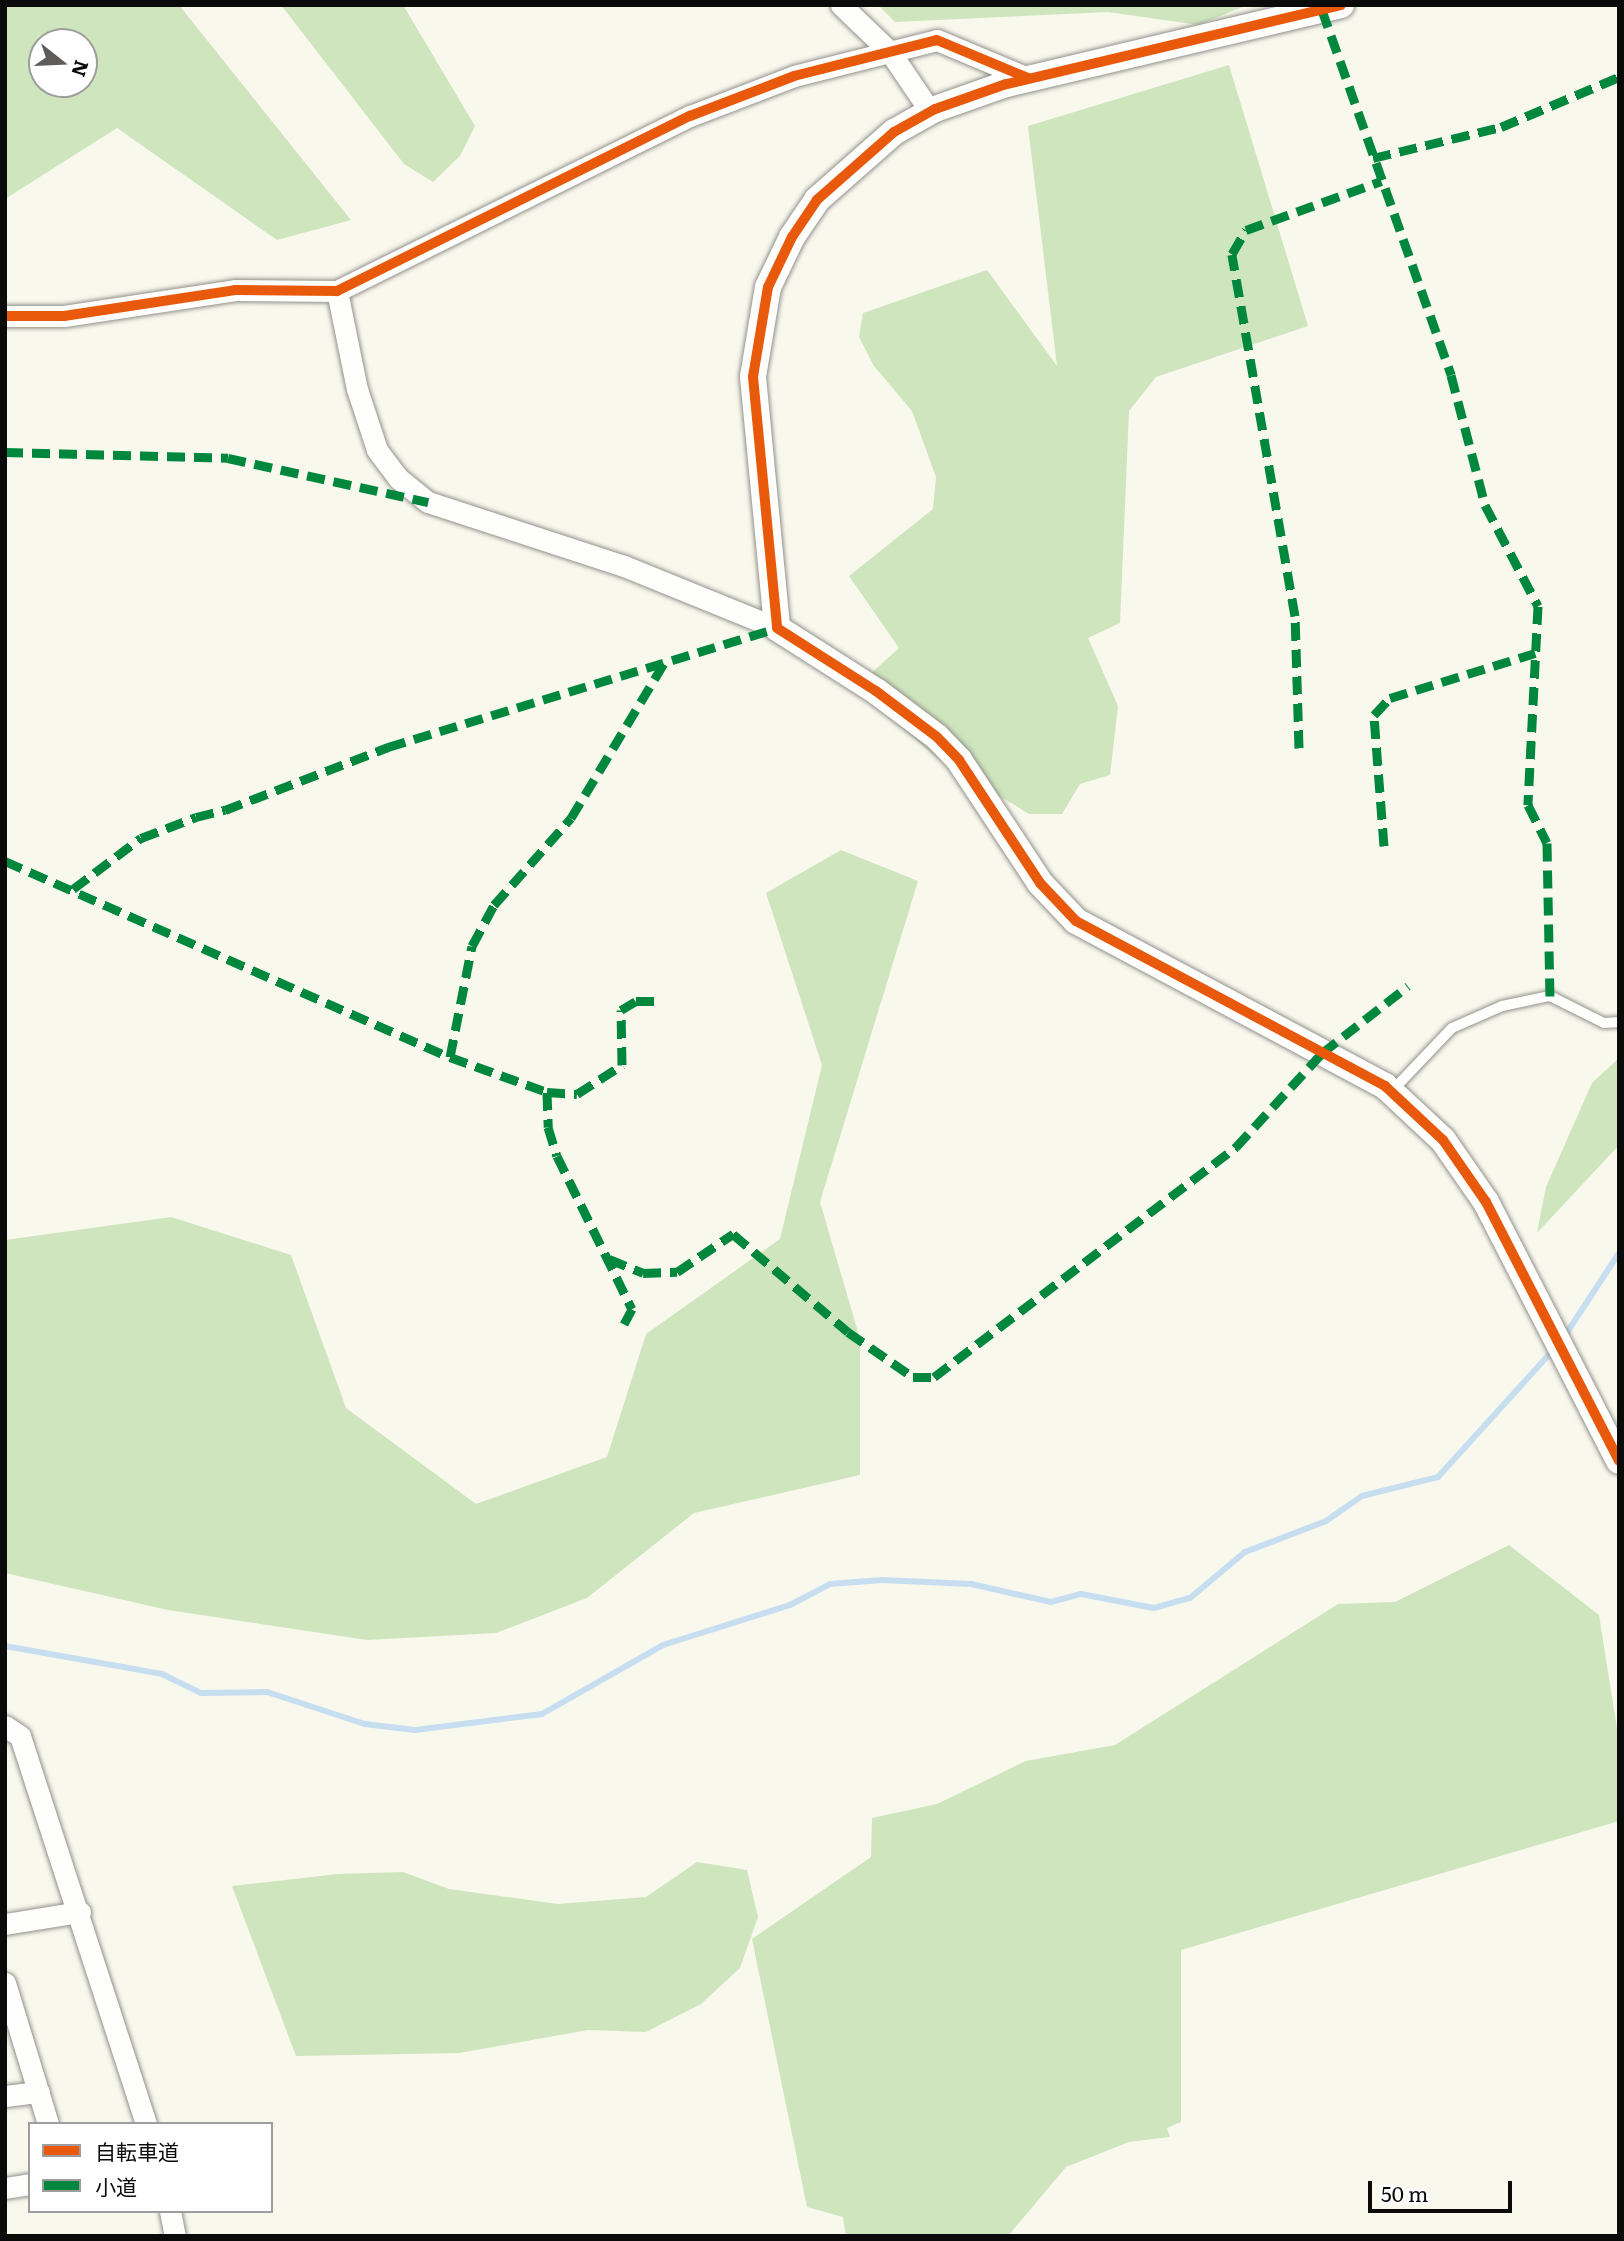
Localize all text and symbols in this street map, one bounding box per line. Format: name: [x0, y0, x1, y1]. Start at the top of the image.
north arrow: [28, 28, 98, 98]
text: N: [65, 57, 97, 81]
legend: [28, 2122, 273, 2213]
text: 自転車道: [95, 2135, 179, 2166]
scale bar: [1372, 2168, 1516, 2212]
text: 小道: [95, 2170, 137, 2201]
text: 50 m: [1381, 2177, 1428, 2208]

